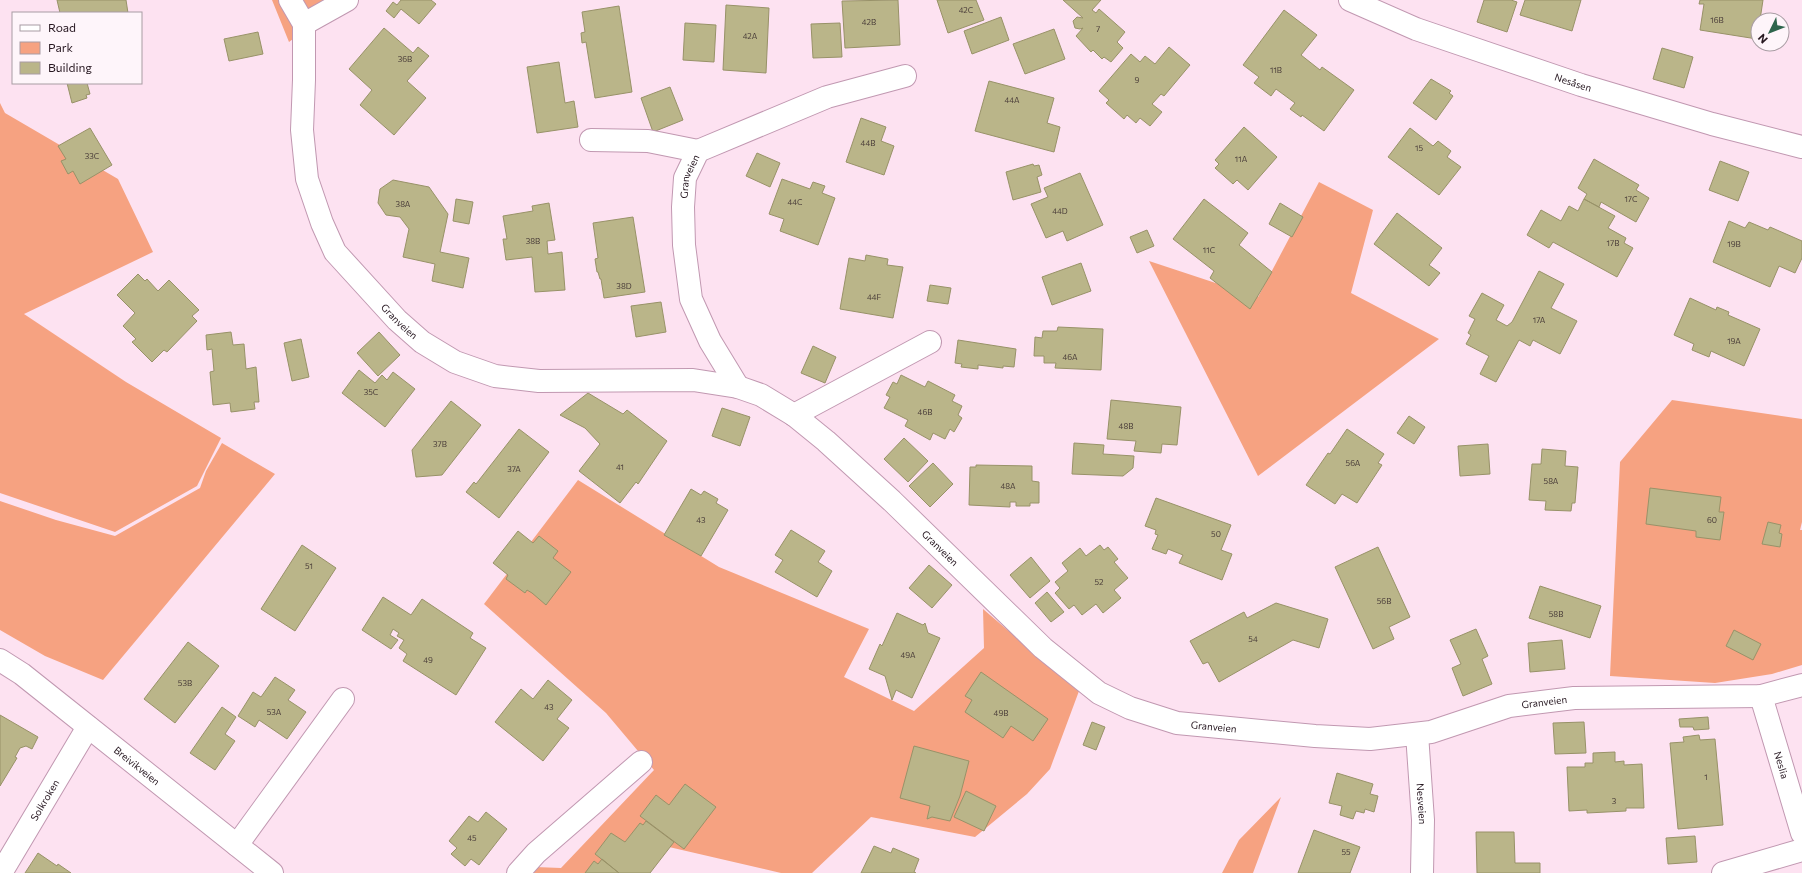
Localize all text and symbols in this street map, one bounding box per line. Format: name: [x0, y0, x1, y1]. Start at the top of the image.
house number: 42C: [959, 5, 974, 15]
legend: [12, 12, 142, 84]
north arrow: [1750, 12, 1790, 52]
house number: 16B: [1710, 15, 1724, 25]
house number: 42B: [862, 17, 876, 27]
text: Road: [48, 20, 76, 34]
house number: 7: [1096, 24, 1100, 34]
house number: 42A: [743, 31, 758, 41]
text: N: [1755, 32, 1770, 47]
text: Park: [48, 40, 74, 54]
house number: 36B: [398, 54, 412, 64]
text: Building: [48, 60, 92, 74]
house number: 11B: [1270, 65, 1282, 75]
street label: Nesåsen: [1553, 71, 1593, 94]
house number: 9: [1135, 75, 1140, 85]
house number: 44A: [1004, 95, 1020, 105]
house number: 44B: [861, 138, 875, 148]
house number: 15: [1415, 143, 1423, 153]
house number: 33C: [85, 151, 100, 161]
street label: Granveien: [678, 152, 701, 199]
house number: 11A: [1235, 154, 1248, 164]
house number: 17C: [1624, 194, 1638, 204]
house number: 44C: [787, 197, 803, 207]
house number: 38A: [396, 199, 411, 209]
house number: 44D: [1052, 206, 1068, 216]
house number: 38B: [526, 236, 540, 246]
house number: 17B: [1607, 238, 1619, 248]
house number: 19B: [1727, 239, 1741, 249]
house number: 11C: [1203, 245, 1216, 255]
house number: 38D: [616, 281, 632, 291]
house number: 44F: [867, 292, 881, 302]
street label: Granveien: [379, 301, 420, 341]
house number: 17A: [1533, 315, 1546, 325]
house number: 19A: [1727, 336, 1741, 346]
house number: 46A: [1063, 352, 1078, 362]
house number: 35C: [364, 387, 379, 397]
house number: 46B: [918, 407, 932, 417]
house number: 48B: [1119, 421, 1133, 431]
house number: 37B: [433, 439, 447, 449]
house number: 56A: [1346, 458, 1361, 468]
house number: 41: [616, 462, 624, 472]
house number: 37A: [507, 464, 521, 474]
house number: 58A: [1544, 476, 1559, 486]
house number: 48A: [1001, 481, 1016, 491]
house number: 43: [696, 515, 706, 525]
house number: 60: [1707, 515, 1717, 525]
street label: Granveien: [919, 528, 961, 568]
house number: 50: [1211, 529, 1221, 539]
house number: 51: [305, 561, 313, 571]
house number: 52: [1094, 577, 1104, 587]
house number: 56B: [1377, 596, 1391, 606]
house number: 58B: [1549, 609, 1563, 619]
house number: 54: [1248, 634, 1258, 644]
house number: 49A: [901, 650, 916, 660]
house number: 49: [423, 655, 433, 665]
house number: 53B: [178, 678, 192, 688]
street label: Granveien: [1521, 693, 1568, 710]
house number: 43: [544, 702, 554, 712]
house number: 53A: [267, 707, 282, 717]
house number: 49B: [994, 708, 1008, 718]
street label: Granveien: [1190, 718, 1237, 735]
street label: Breivikveien: [112, 744, 162, 787]
street label: Neslia: [1772, 750, 1791, 780]
house number: 1: [1704, 772, 1708, 782]
street label: Solkroken: [28, 777, 61, 823]
street label: Nesveien: [1414, 783, 1429, 824]
house number: 3: [1612, 796, 1617, 806]
house number: 45: [467, 833, 477, 843]
house number: 55: [1341, 847, 1351, 857]

